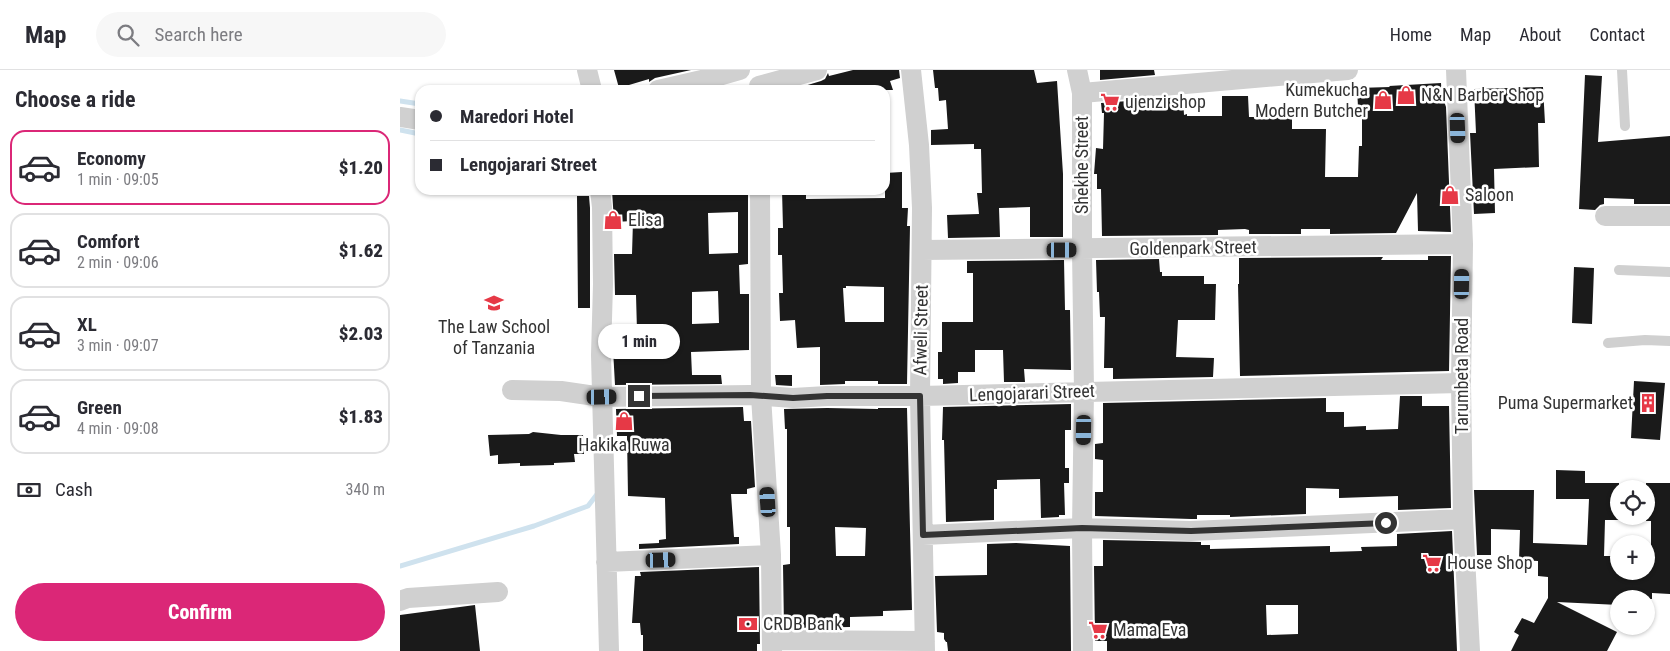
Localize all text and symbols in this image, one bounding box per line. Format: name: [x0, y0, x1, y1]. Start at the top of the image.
search box: [96, 12, 446, 57]
text: Map: [25, 21, 66, 49]
icon: search: [114, 21, 142, 49]
text: Search here: [154, 23, 243, 46]
text: Home: [1390, 24, 1432, 45]
text: Map: [1460, 24, 1491, 45]
text: About: [1519, 24, 1561, 45]
text: Contact: [1589, 24, 1645, 45]
place label: Kumekucha Modern Butcher: [1255, 79, 1369, 121]
shop icon: N&N Barber Shop: [1395, 84, 1417, 106]
place label: N&N Barber Shop: [1421, 84, 1544, 105]
text: Choose a ride: [15, 87, 136, 112]
shop icon: Kumekucha Modern Butcher: [1372, 89, 1394, 111]
supermarket icon: ujenzi shop: [1099, 91, 1121, 113]
place label: ujenzi shop: [1125, 91, 1206, 112]
text: Maredori Hotel: [460, 105, 574, 128]
car: [1449, 113, 1466, 143]
street label: Shekhe Street: [1071, 116, 1092, 214]
icon: car: [17, 145, 62, 190]
text: Economy: [77, 147, 146, 170]
text: Lengojarari Street: [460, 153, 597, 176]
text: $1.20: [339, 156, 383, 179]
text: 1 min · 09:05: [77, 170, 159, 189]
shop icon: Saloon: [1439, 184, 1461, 206]
place label: Saloon: [1465, 184, 1514, 205]
shop icon: Elisa: [602, 209, 624, 231]
place label: Elisa: [628, 209, 662, 230]
icon: car: [17, 228, 62, 273]
text: Comfort: [77, 230, 140, 253]
street label: Goldenpark Street: [1129, 236, 1257, 259]
text: $1.62: [339, 239, 383, 262]
car: [1047, 243, 1077, 258]
text: 2 min · 09:06: [77, 253, 159, 272]
car: [1454, 269, 1469, 299]
street label: Afweli Street: [909, 284, 932, 376]
school or university icon: The Law School of Tanzania: [483, 292, 505, 314]
icon: car: [17, 311, 62, 356]
text: XL: [77, 313, 97, 336]
place label: The Law School of Tanzania: [438, 316, 550, 358]
street label: Tarumbeta Road: [1451, 318, 1472, 434]
text: $2.03: [339, 322, 383, 345]
callout: 1 min: [598, 324, 680, 358]
text: 1 min: [621, 332, 657, 351]
text: 3 min · 09:07: [77, 336, 159, 355]
street label: Lengojarari Street: [969, 380, 1095, 405]
route end: [628, 385, 650, 407]
car: [586, 389, 617, 405]
place label: Puma Supermarket: [1498, 392, 1633, 413]
building icon: Puma Supermarket: [1637, 392, 1659, 414]
icon: car: [17, 394, 62, 439]
text: Green: [77, 396, 122, 419]
text: $1.83: [339, 405, 383, 428]
shop icon: Hakika Ruwa: [613, 410, 635, 432]
car: [1076, 415, 1091, 445]
text: 4 min · 09:08: [77, 419, 159, 438]
place label: Hakika Ruwa: [578, 434, 670, 455]
icon: cash: [15, 476, 43, 504]
text: Cash: [55, 478, 93, 501]
text: 340 m: [346, 480, 385, 499]
map controls: [1610, 480, 1655, 635]
button: locate: [1610, 480, 1655, 525]
car: [759, 487, 776, 517]
route start: [1375, 512, 1397, 534]
button: +: [1610, 535, 1655, 580]
car: [645, 552, 676, 568]
supermarket icon: House Shop: [1421, 552, 1443, 574]
place label: House Shop: [1447, 552, 1533, 573]
button: Confirm: [15, 583, 385, 641]
button: −: [1610, 590, 1655, 635]
bank icon: CRDB Bank: [737, 613, 759, 635]
place label: CRDB Bank: [763, 613, 842, 634]
supermarket icon: Mama Eva: [1087, 619, 1109, 641]
place label: Mama Eva: [1113, 619, 1186, 640]

